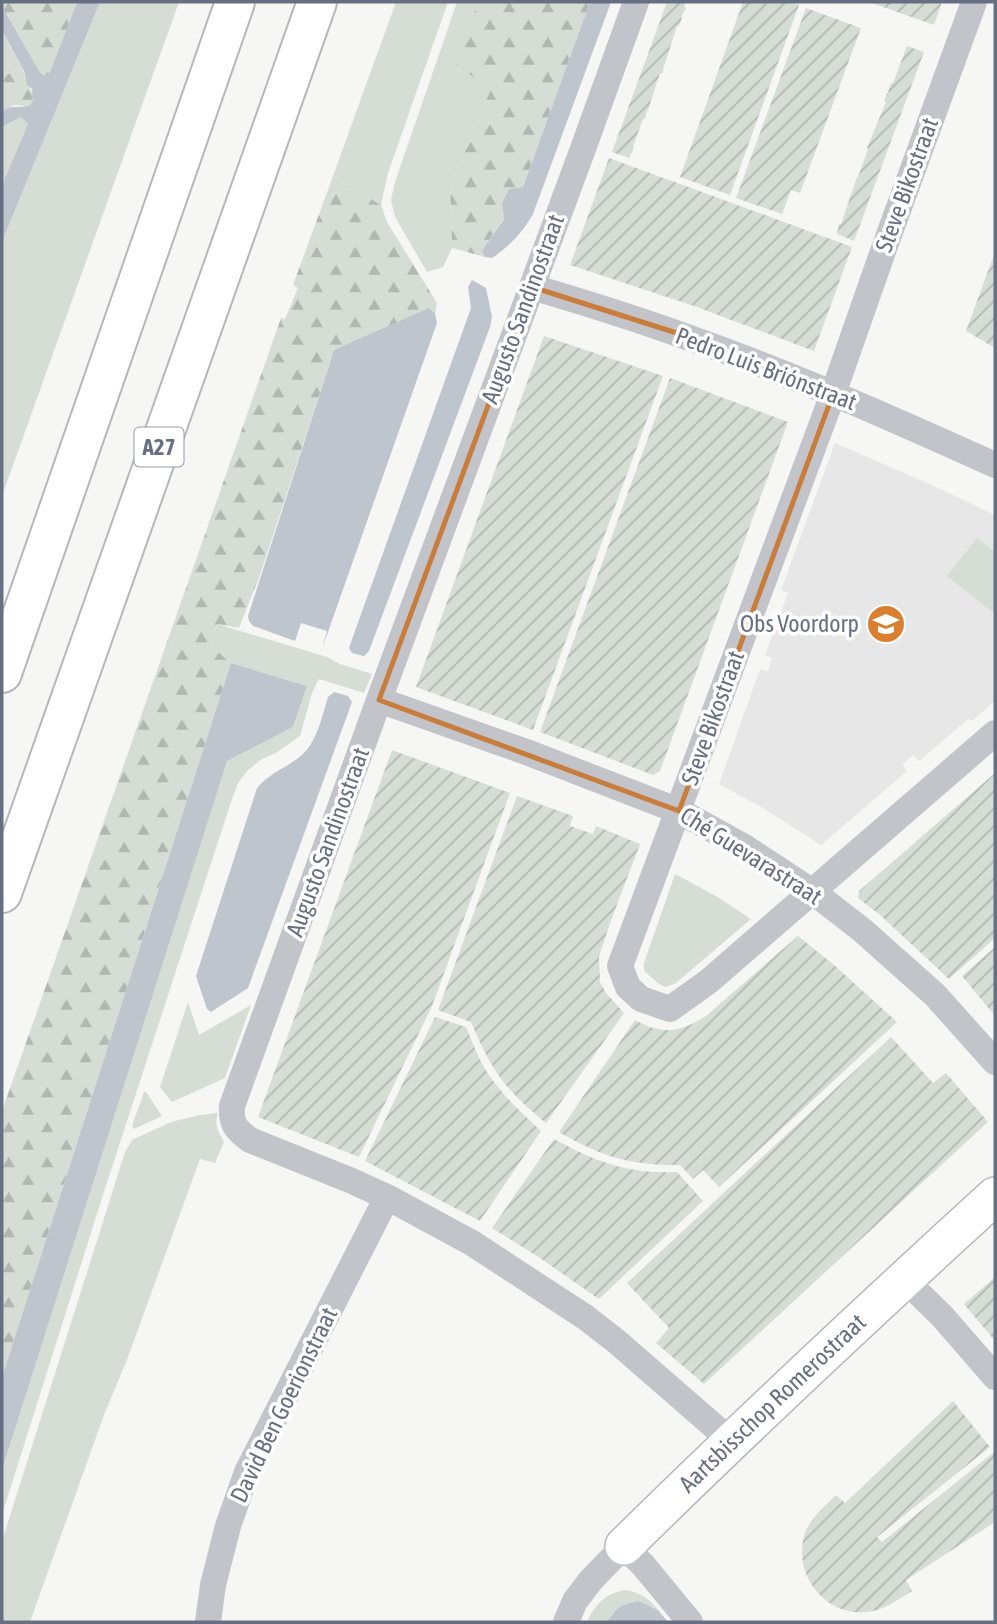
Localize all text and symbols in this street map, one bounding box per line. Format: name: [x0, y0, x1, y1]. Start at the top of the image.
street label: Steve Bikostraat: [870, 114, 943, 256]
street label: Augusto Sandinostraat: [476, 211, 569, 407]
street label: Pedro Luis Briónstraat: [672, 322, 861, 415]
road number: A27: [134, 428, 184, 466]
school or university icon: Obs Voordorp: [865, 603, 907, 645]
place label: Obs Voordorp: [740, 610, 859, 637]
street label: Steve Bikostraat: [676, 647, 749, 789]
street label: Augusto Sandinostraat: [281, 744, 374, 940]
street label: Ché Guevarastraat: [676, 801, 827, 910]
street label: David Ben Goerionstraat: [225, 1303, 343, 1507]
street label: Aartsbisschop Romerostraat: [673, 1308, 871, 1498]

